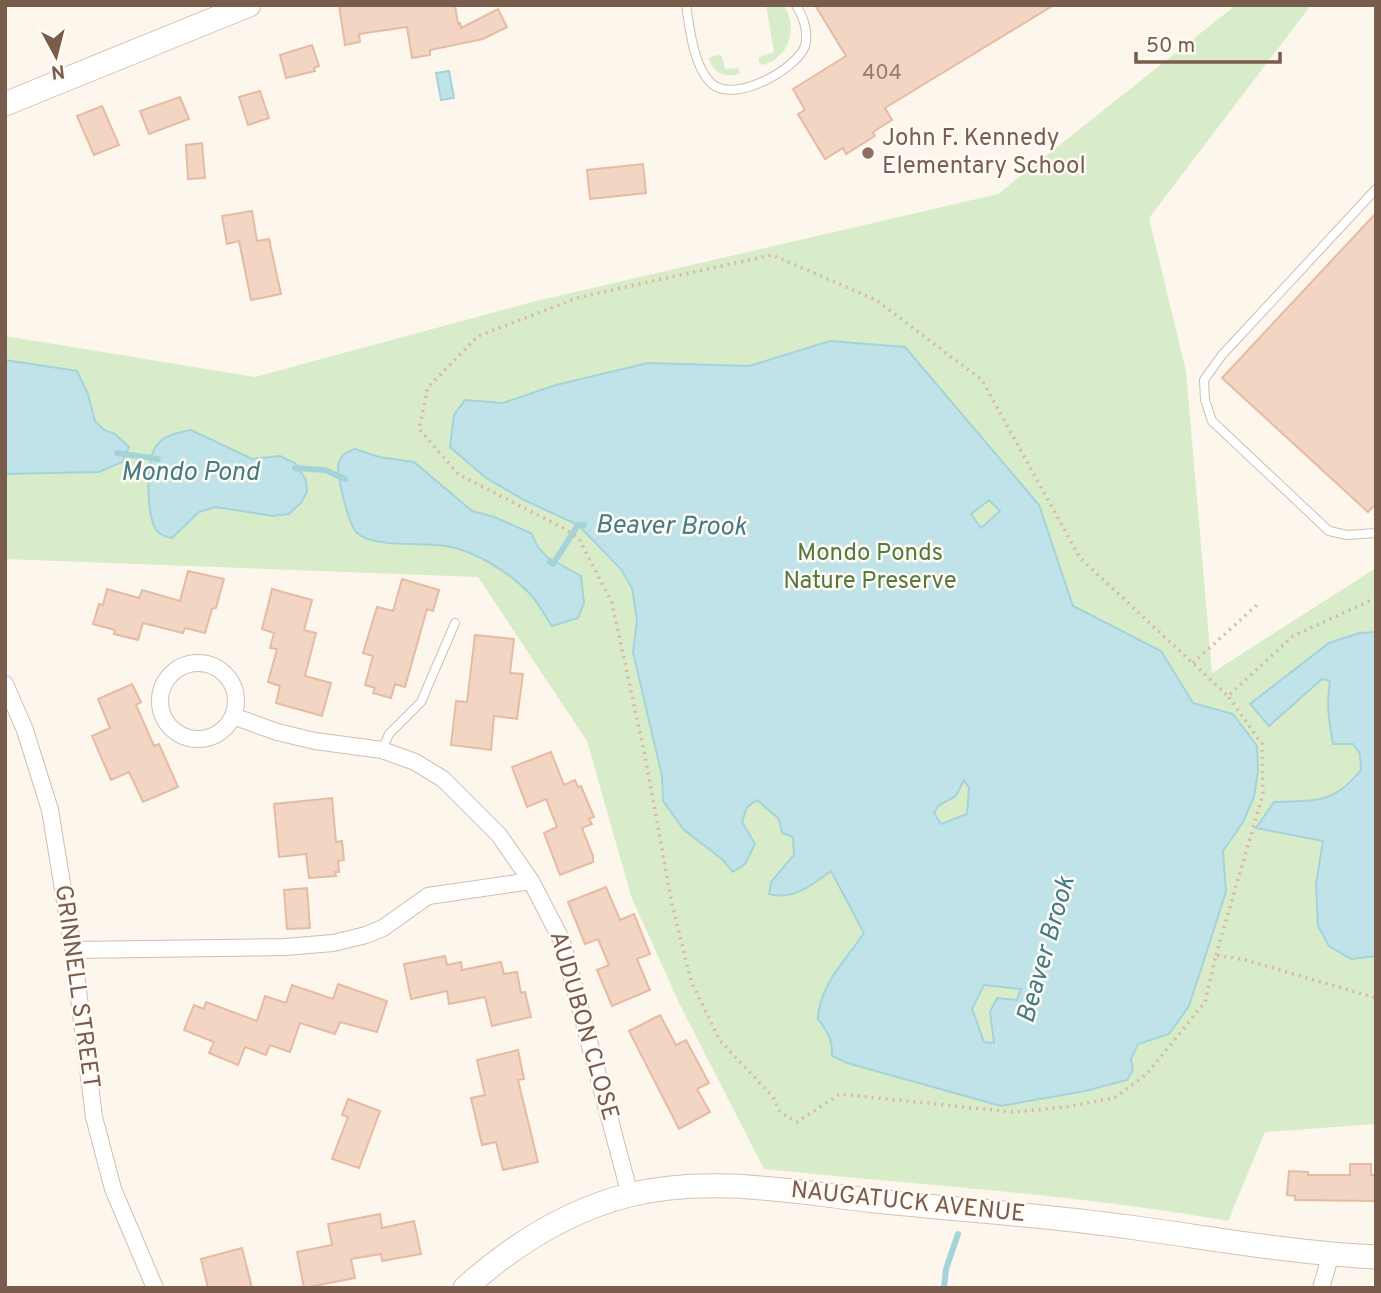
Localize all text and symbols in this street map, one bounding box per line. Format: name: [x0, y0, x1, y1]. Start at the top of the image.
north arrow: [21, 21, 91, 91]
scale bar: [1136, 21, 1280, 65]
text: 50 m: [1146, 33, 1195, 60]
text: N: [50, 58, 66, 84]
house number: 404: [862, 60, 902, 87]
place label: John F. Kennedy Elementary School: [882, 124, 1086, 182]
marker: John F. Kennedy Elementary School: [860, 145, 876, 161]
water label: Mondo Pond: [121, 457, 261, 490]
water label: Beaver Brook: [595, 509, 748, 545]
park label: Mondo Ponds Nature Preserve: [783, 539, 957, 597]
water label: Beaver Brook: [1010, 872, 1084, 1027]
street label: GRINNELL STREET: [47, 883, 105, 1091]
street label: AUDUBON CLOSE: [542, 928, 624, 1124]
street label: NAUGATUCK AVENUE: [789, 1176, 1027, 1230]

